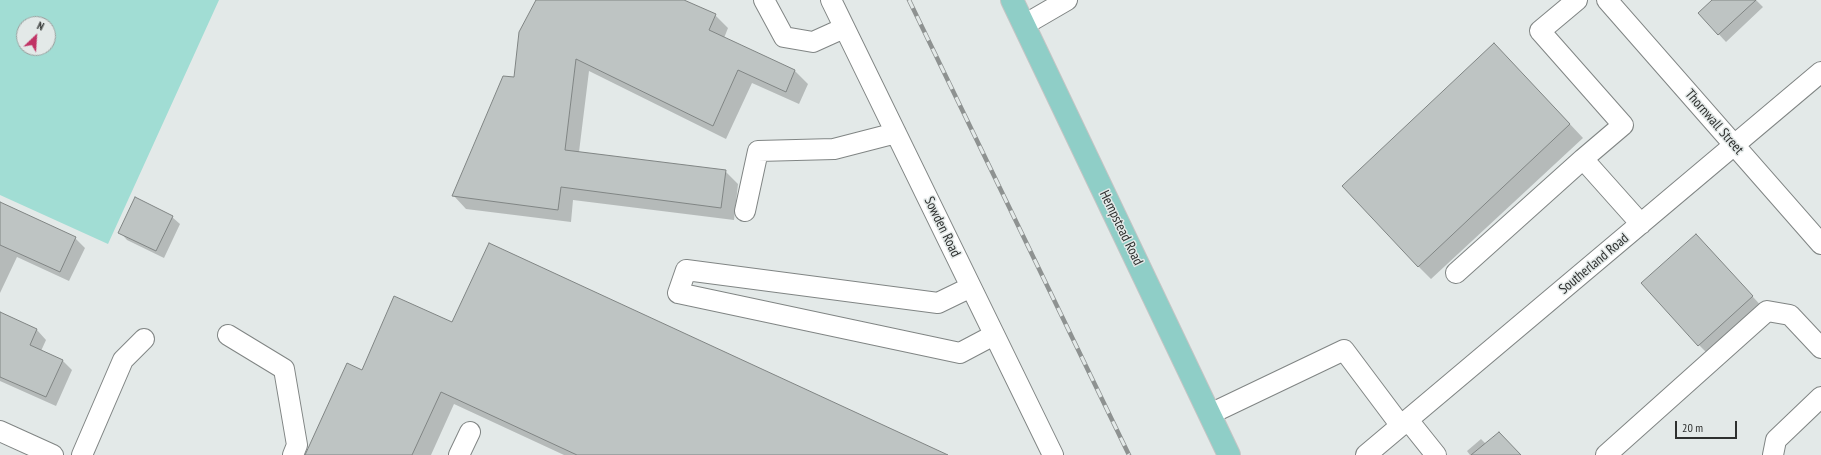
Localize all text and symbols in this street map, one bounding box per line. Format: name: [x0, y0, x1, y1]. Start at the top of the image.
north arrow: [16, 16, 56, 56]
text: N: [35, 18, 46, 34]
street label: Thornwall Street: [1681, 86, 1747, 158]
street label: Hempstead Road: [1096, 188, 1146, 268]
street label: Sowden Road: [920, 194, 964, 260]
street label: Southerland Road: [1556, 230, 1632, 298]
scale bar: [1677, 413, 1739, 439]
text: 20 m: [1682, 420, 1703, 435]

